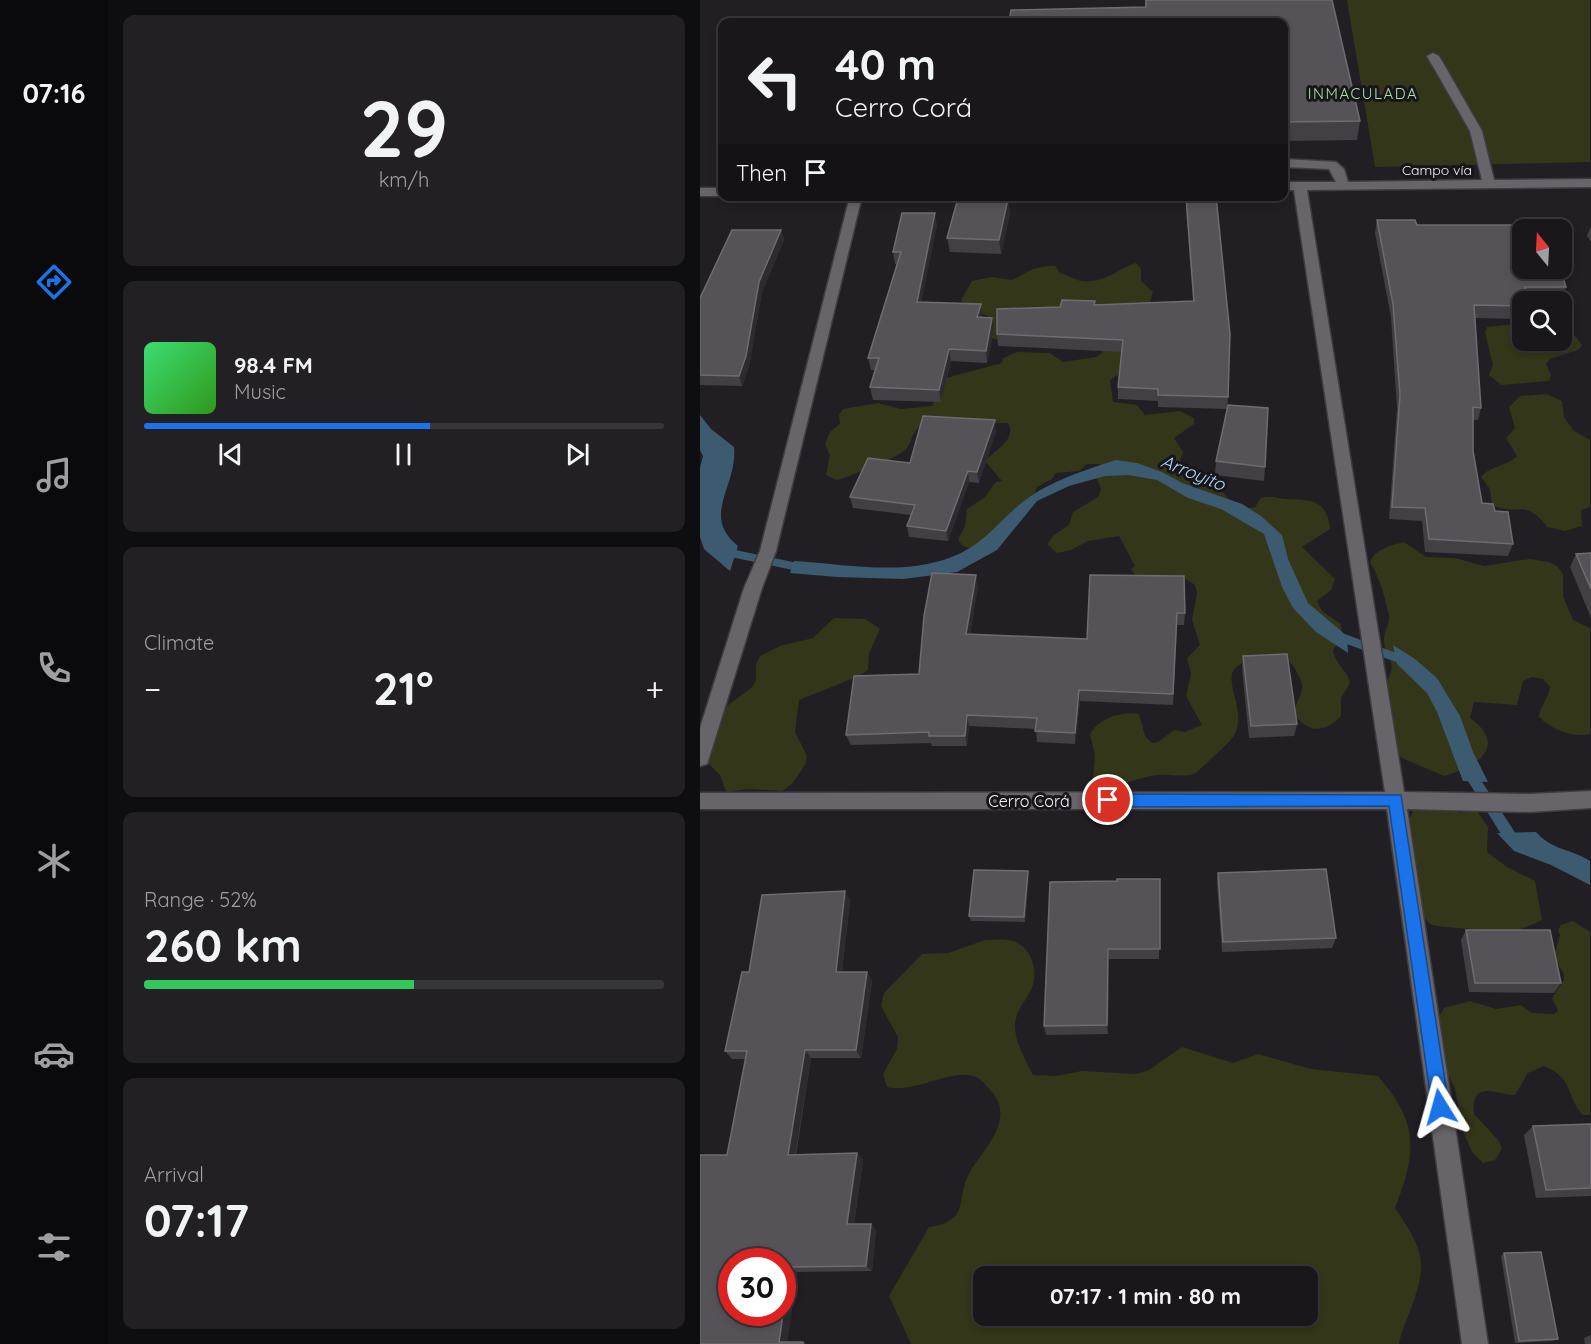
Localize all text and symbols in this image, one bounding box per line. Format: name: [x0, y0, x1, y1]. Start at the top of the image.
text: 40 m: [835, 38, 936, 91]
icon: left: [736, 42, 814, 120]
text: 07:16: [22, 76, 86, 110]
text: 29: [360, 79, 448, 177]
district label: INMACULADA: [1308, 84, 1418, 103]
text: Cerro Corá: [835, 90, 972, 124]
icon: arrive: [799, 156, 832, 189]
text: Then: [736, 159, 787, 187]
street label: Campo vía: [1402, 161, 1472, 179]
text: km/h: [379, 167, 429, 192]
north arrow: [1512, 219, 1572, 279]
map controls: [1512, 219, 1572, 351]
icon: directions: [33, 261, 75, 303]
button: search: [1512, 291, 1572, 351]
text: 98.4 FM: [234, 351, 313, 379]
text: Music: [234, 379, 286, 404]
icon: previous: [214, 438, 247, 471]
icon: pause: [387, 438, 420, 471]
icon: next: [561, 438, 594, 471]
water label: Arroyito: [1158, 449, 1230, 496]
icon: music: [33, 454, 75, 496]
text: Climate: [144, 630, 214, 655]
icon: phone: [33, 647, 75, 689]
text: 21°: [373, 660, 434, 716]
text: −: [144, 668, 161, 709]
text: +: [645, 668, 664, 709]
pin: [1082, 774, 1133, 825]
icon: arrive: [1091, 783, 1124, 816]
street label: Cerro Corá: [988, 791, 1070, 811]
icon: climate: [33, 840, 75, 882]
text: Range · 52%: [144, 887, 257, 912]
text: 260 km: [144, 917, 302, 973]
icon: car: [33, 1033, 75, 1075]
position arrow: [1408, 1075, 1472, 1139]
text: Arrival: [144, 1162, 204, 1187]
text: 07:17: [144, 1192, 249, 1248]
icon: filters: [33, 1226, 75, 1268]
speed limit sign: 30: [718, 1248, 796, 1326]
text: 07:17 · 1 min · 80 m: [1050, 1282, 1241, 1310]

